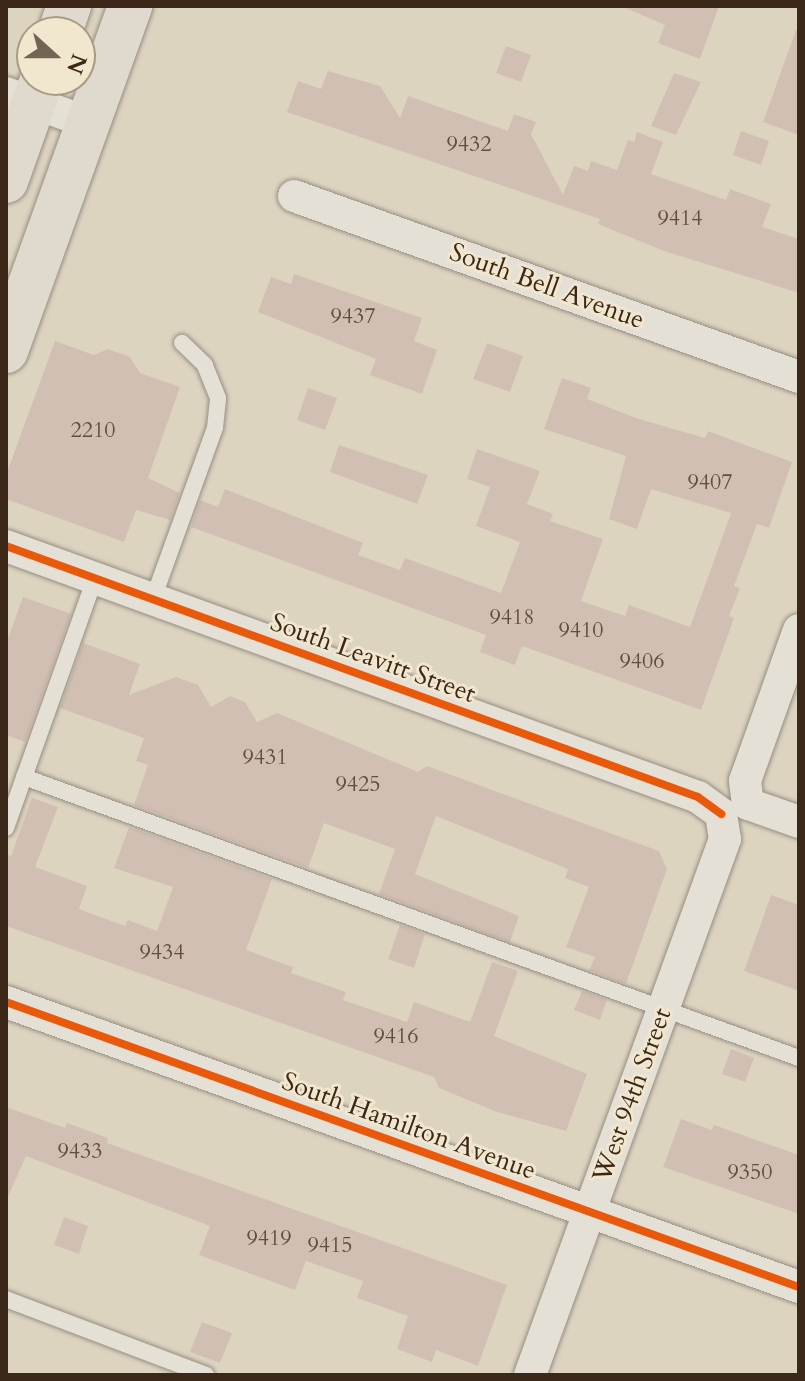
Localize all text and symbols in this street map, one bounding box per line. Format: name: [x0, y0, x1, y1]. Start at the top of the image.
north arrow: [16, 16, 96, 96]
text: N: [59, 50, 94, 78]
house number: 9432: [446, 132, 492, 158]
house number: 9414: [657, 206, 703, 232]
street label: South Bell Avenue: [445, 236, 649, 336]
house number: 9437: [330, 304, 376, 330]
house number: 2210: [70, 418, 116, 444]
house number: 9407: [687, 470, 733, 496]
house number: 9418: [489, 605, 535, 631]
street label: South Leavitt Street: [266, 606, 480, 710]
house number: 9410: [558, 618, 604, 644]
house number: 9406: [619, 649, 665, 675]
house number: 9431: [242, 745, 288, 771]
house number: 9425: [335, 772, 381, 798]
house number: 9434: [139, 940, 185, 966]
street label: West 94th Street: [586, 1004, 678, 1186]
house number: 9416: [373, 1024, 419, 1050]
street label: South Hamilton Avenue: [278, 1066, 540, 1186]
house number: 9433: [57, 1139, 103, 1165]
house number: 9350: [727, 1160, 773, 1186]
house number: 9419: [246, 1226, 292, 1252]
house number: 9415: [307, 1233, 353, 1259]

